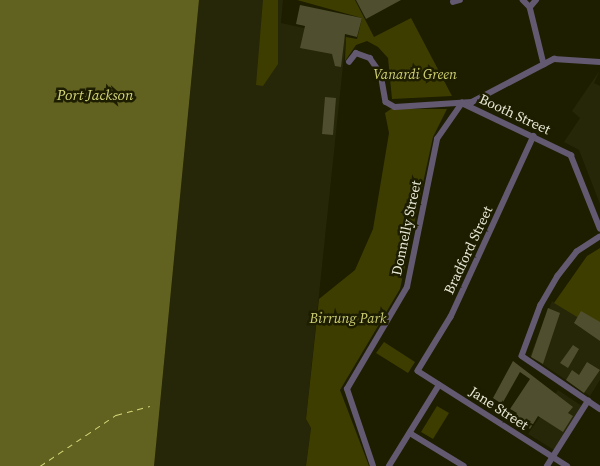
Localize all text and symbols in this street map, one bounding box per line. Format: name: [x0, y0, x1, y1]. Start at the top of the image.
park label: Vanardi Green: [373, 66, 457, 82]
water label: Port Jackson: [57, 86, 133, 104]
street label: Booth Street: [477, 90, 553, 138]
street label: Donnelly Street: [388, 179, 424, 277]
street label: Bradford Street: [440, 203, 496, 297]
park label: Birrung Park: [310, 310, 386, 326]
street label: Jane Street: [466, 383, 532, 433]

